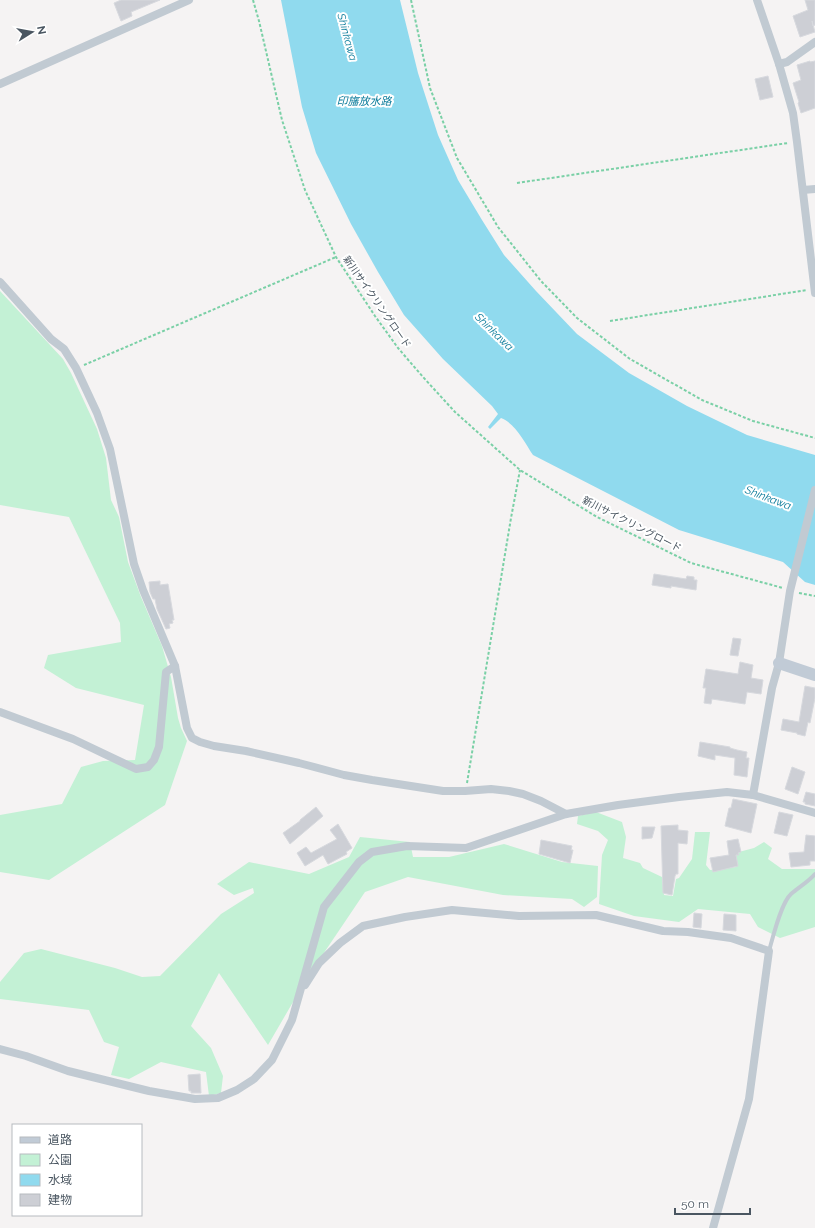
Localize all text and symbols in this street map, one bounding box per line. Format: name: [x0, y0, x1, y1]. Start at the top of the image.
water label: Shinkawa: [334, 11, 360, 62]
north arrow: [12, 12, 52, 52]
text: N: [34, 25, 49, 36]
water label: 印旛放水路: [337, 95, 392, 108]
street label: 新川サイクリングロード: [341, 254, 413, 350]
water label: Shinkawa: [471, 310, 516, 354]
water label: Shinkawa: [742, 483, 793, 513]
street label: 新川サイクリングロード: [581, 494, 683, 554]
legend: [12, 1124, 142, 1216]
text: 道路: [48, 1133, 72, 1147]
text: 公園: [48, 1153, 72, 1167]
text: 水域: [48, 1173, 72, 1187]
scale bar: [675, 1190, 750, 1216]
text: 建物: [48, 1193, 72, 1207]
text: 50 m: [681, 1197, 709, 1211]

